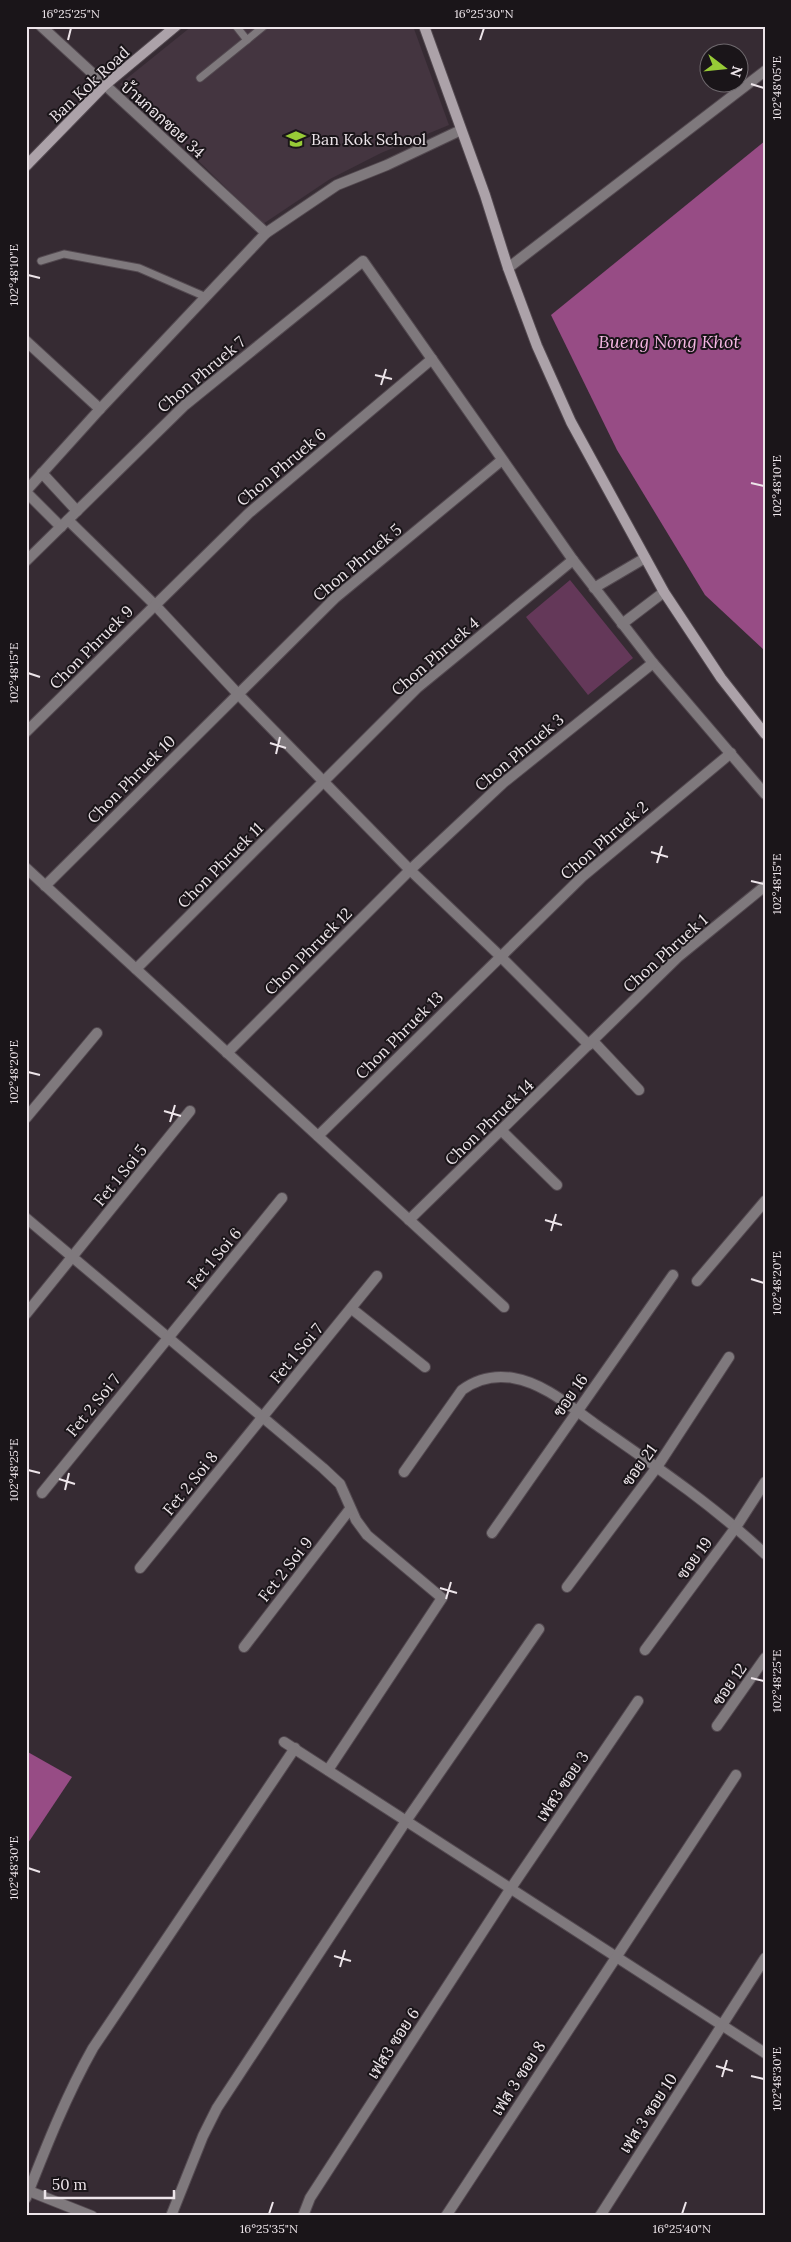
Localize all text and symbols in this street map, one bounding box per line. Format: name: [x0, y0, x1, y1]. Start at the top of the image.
text: 16°25'25"N: [42, 6, 100, 21]
text: 16°25'30"N: [454, 6, 514, 21]
street label: Ban Kok Road: [45, 42, 133, 126]
north arrow: [698, 42, 748, 92]
text: 102°48'05"E: [769, 56, 784, 120]
text: N: [726, 64, 747, 79]
street label: บ้านกอกซอย 34: [117, 76, 209, 162]
school or university icon: Ban Kok School: [285, 128, 307, 150]
place label: Ban Kok School: [311, 129, 426, 149]
text: 102°48'10"E: [6, 244, 21, 306]
water label: Bueng Nong Khot: [598, 330, 740, 353]
street label: Chon Phruek 7: [153, 331, 249, 417]
street label: Chon Phruek 6: [232, 424, 330, 510]
text: 102°48'10"E: [769, 455, 784, 517]
street label: Chon Phruek 5: [308, 519, 406, 605]
street label: Chon Phruek 9: [45, 601, 137, 693]
street label: Chon Phruek 4: [387, 612, 483, 700]
text: 102°48'15"E: [6, 643, 21, 703]
street label: Chon Phruek 3: [470, 709, 568, 795]
street label: Chon Phruek 10: [83, 731, 179, 827]
street label: Chon Phruek 2: [556, 796, 652, 884]
street label: Chon Phruek 11: [173, 818, 267, 912]
text: 102°48'15"E: [769, 854, 784, 914]
street label: Chon Phruek 12: [260, 903, 356, 999]
street label: Chon Phruek 1: [619, 910, 712, 996]
street label: Chon Phruek 13: [351, 987, 447, 1083]
text: 102°48'20"E: [6, 1040, 21, 1104]
street label: Chon Phruek 14: [440, 1074, 538, 1169]
street label: Fet 1 Soi 5: [89, 1140, 151, 1210]
street label: Fet 1 Soi 6: [183, 1223, 245, 1293]
text: 102°48'20"E: [769, 1251, 784, 1315]
street label: Fet 1 Soi 7: [265, 1319, 327, 1387]
street label: Fet 2 Soi 7: [62, 1369, 125, 1440]
street label: ซอย 16: [548, 1370, 592, 1420]
text: 102°48'25"E: [6, 1438, 21, 1502]
street label: ซอย 21: [617, 1440, 661, 1490]
street label: Fet 2 Soi 8: [158, 1447, 222, 1519]
street label: Fet 2 Soi 9: [254, 1533, 316, 1605]
street label: ซอย 19: [672, 1533, 716, 1583]
text: 102°48'25"E: [769, 1649, 784, 1713]
street label: ซอย 12: [707, 1659, 751, 1709]
street label: เฟส3 ซอย 3: [531, 1747, 593, 1825]
text: 102°48'30"E: [6, 1836, 21, 1900]
street label: เฟส3 ซอย 6: [363, 2004, 423, 2082]
street label: เฟส 3 ซอย 8: [487, 2037, 549, 2119]
text: 102°48'30"E: [769, 2047, 784, 2111]
street label: เฟส 3 ซอย 10: [615, 2069, 681, 2157]
scale bar: [45, 2167, 174, 2199]
text: 50 m: [52, 2175, 87, 2194]
text: 16°25'35"N: [240, 2221, 298, 2236]
text: 16°25'40"N: [653, 2221, 711, 2236]

